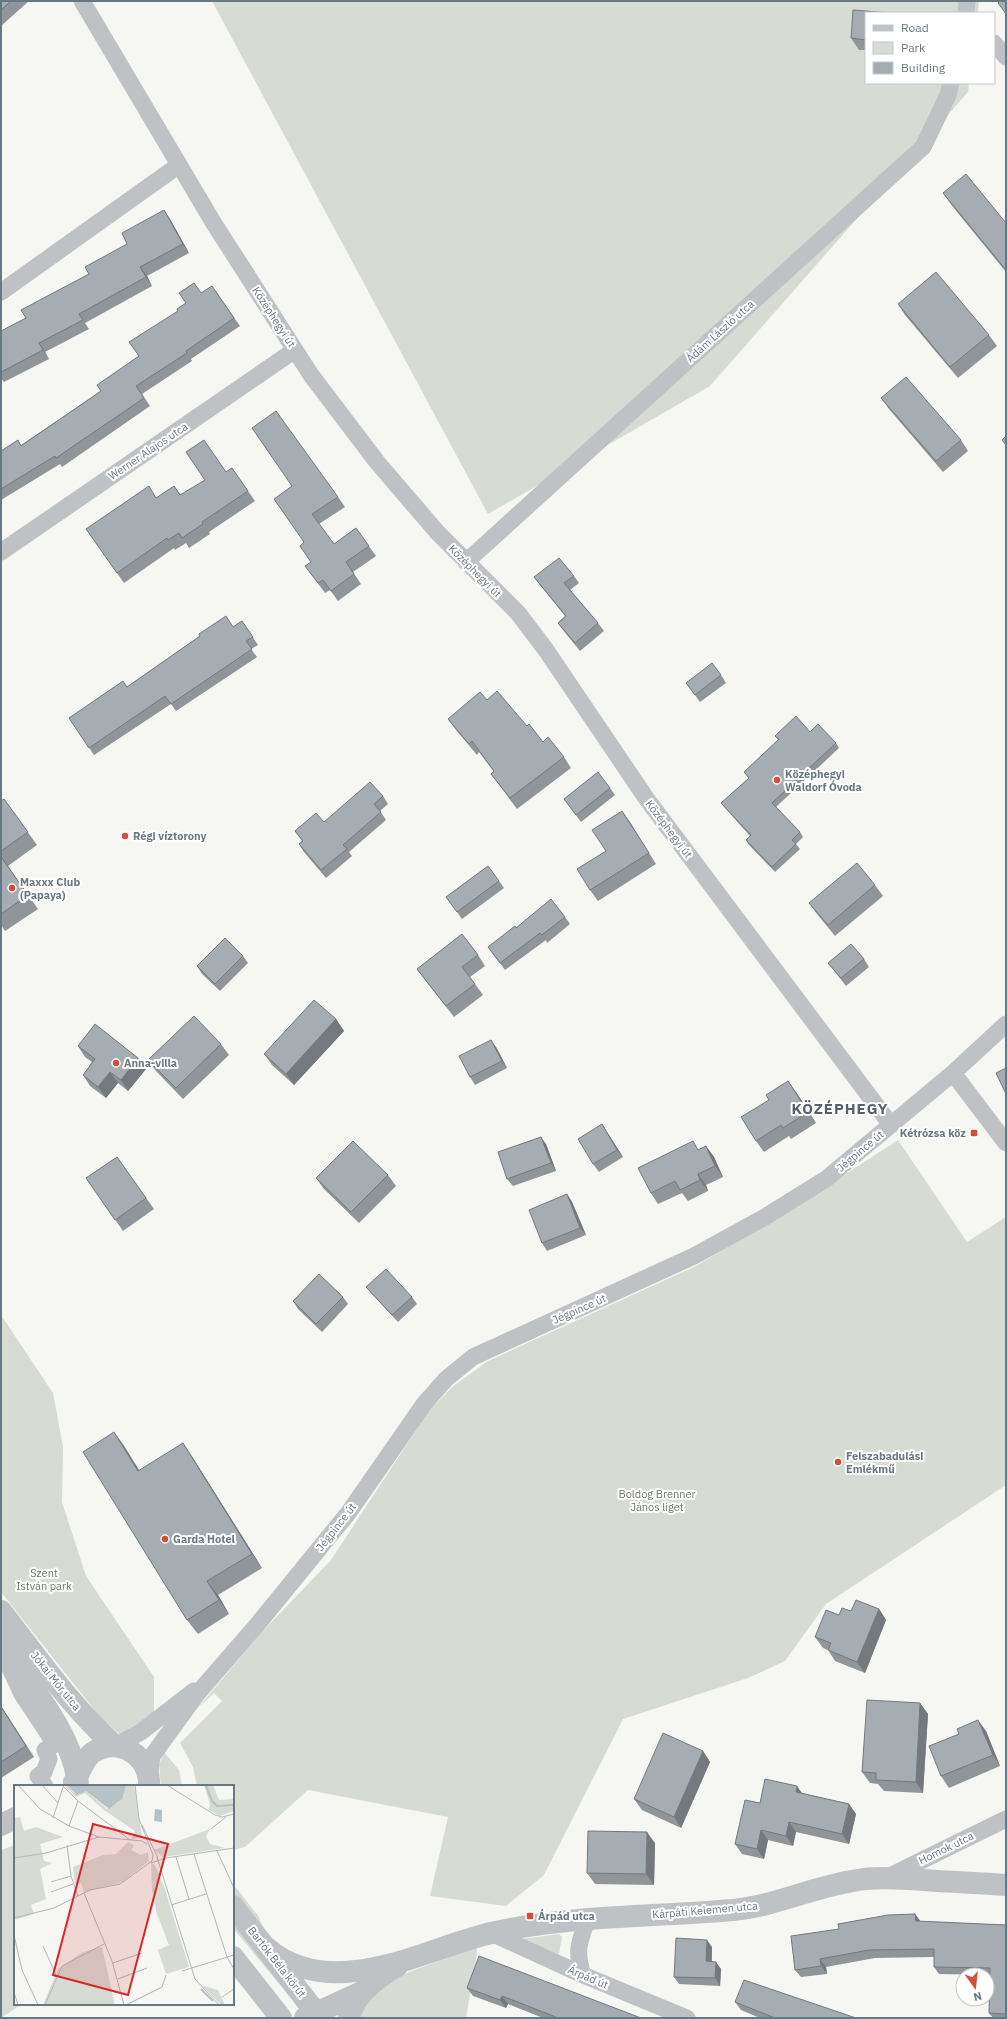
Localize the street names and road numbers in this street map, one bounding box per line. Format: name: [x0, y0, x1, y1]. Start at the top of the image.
street label: Középhegyi út: [249, 284, 299, 350]
street label: Ádám László utca: [683, 297, 757, 365]
street label: Werner Alajos utca: [106, 419, 191, 483]
street label: Középhegyi út: [446, 542, 505, 601]
street label: Középhegyi út: [643, 797, 696, 861]
street label: Jégpince út: [834, 1127, 886, 1175]
street label: Jégpince út: [550, 1291, 608, 1327]
street label: Jégpince út: [313, 1500, 359, 1554]
street label: Jókai Mór utca: [28, 1649, 84, 1713]
street label: Homok utca: [916, 1829, 976, 1867]
street label: Kárpáti Kelemen utca: [652, 1898, 758, 1922]
street label: Bartók Béla körút: [245, 1924, 309, 2000]
street label: Árpád út: [566, 1962, 610, 1992]

